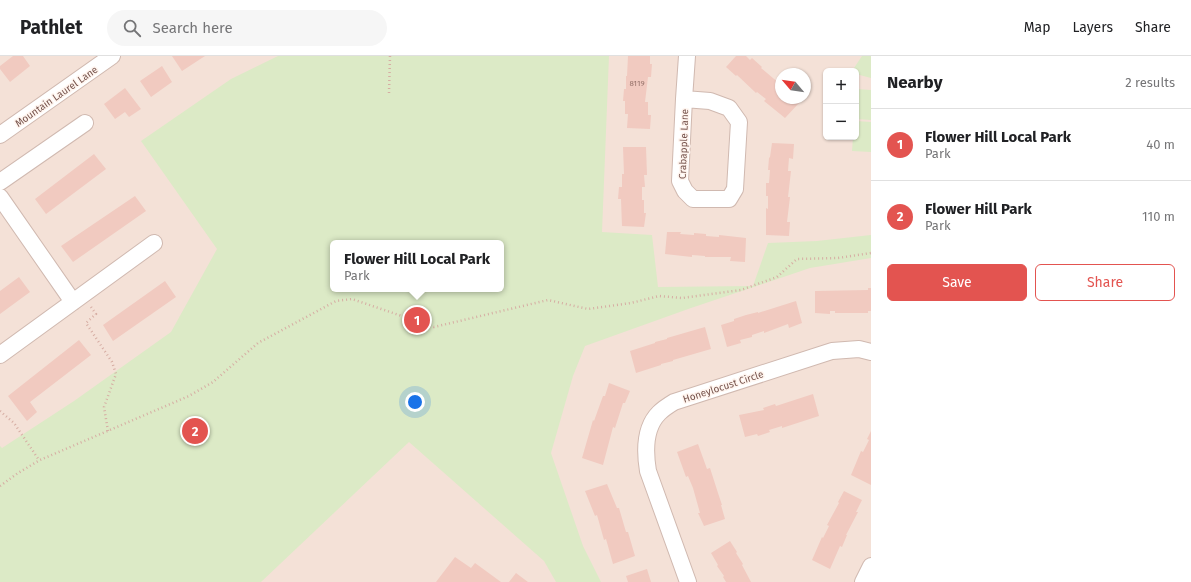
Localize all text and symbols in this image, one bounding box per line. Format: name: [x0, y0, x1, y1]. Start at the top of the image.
search box: [107, 10, 387, 46]
text: Pathlet: [20, 16, 83, 39]
icon: search: [121, 17, 143, 39]
text: Search here: [153, 19, 233, 37]
text: Map: [1024, 19, 1050, 36]
text: Layers: [1072, 19, 1113, 36]
text: Share: [1135, 19, 1171, 36]
street label: Mountain Laurel Lane: [13, 64, 100, 130]
north arrow: [775, 68, 811, 104]
map controls: [823, 68, 859, 140]
button: +: [823, 68, 859, 104]
text: Nearby: [887, 72, 942, 93]
text: 2 results: [1125, 75, 1175, 90]
house number: 8119: [629, 79, 645, 88]
button: −: [823, 104, 859, 140]
street label: Crabapple Lane: [677, 109, 691, 179]
text: Flower Hill Local Park: [925, 128, 1071, 146]
text: 1: [897, 137, 903, 152]
text: 40 m: [1146, 137, 1175, 152]
text: Park: [925, 146, 951, 161]
text: Flower Hill Park: [925, 200, 1032, 218]
text: 2: [897, 209, 903, 224]
text: 110 m: [1142, 209, 1175, 224]
text: Park: [925, 218, 951, 233]
popup: [330, 240, 504, 292]
text: Flower Hill Local Park: [344, 250, 490, 268]
button: Save: [887, 264, 1027, 301]
button: Share: [1035, 264, 1175, 301]
text: Park: [344, 268, 370, 283]
pin: 1: [404, 305, 430, 335]
street label: Honeylocust Circle: [681, 368, 765, 406]
your location: [405, 392, 425, 412]
pin: 2: [182, 416, 208, 446]

